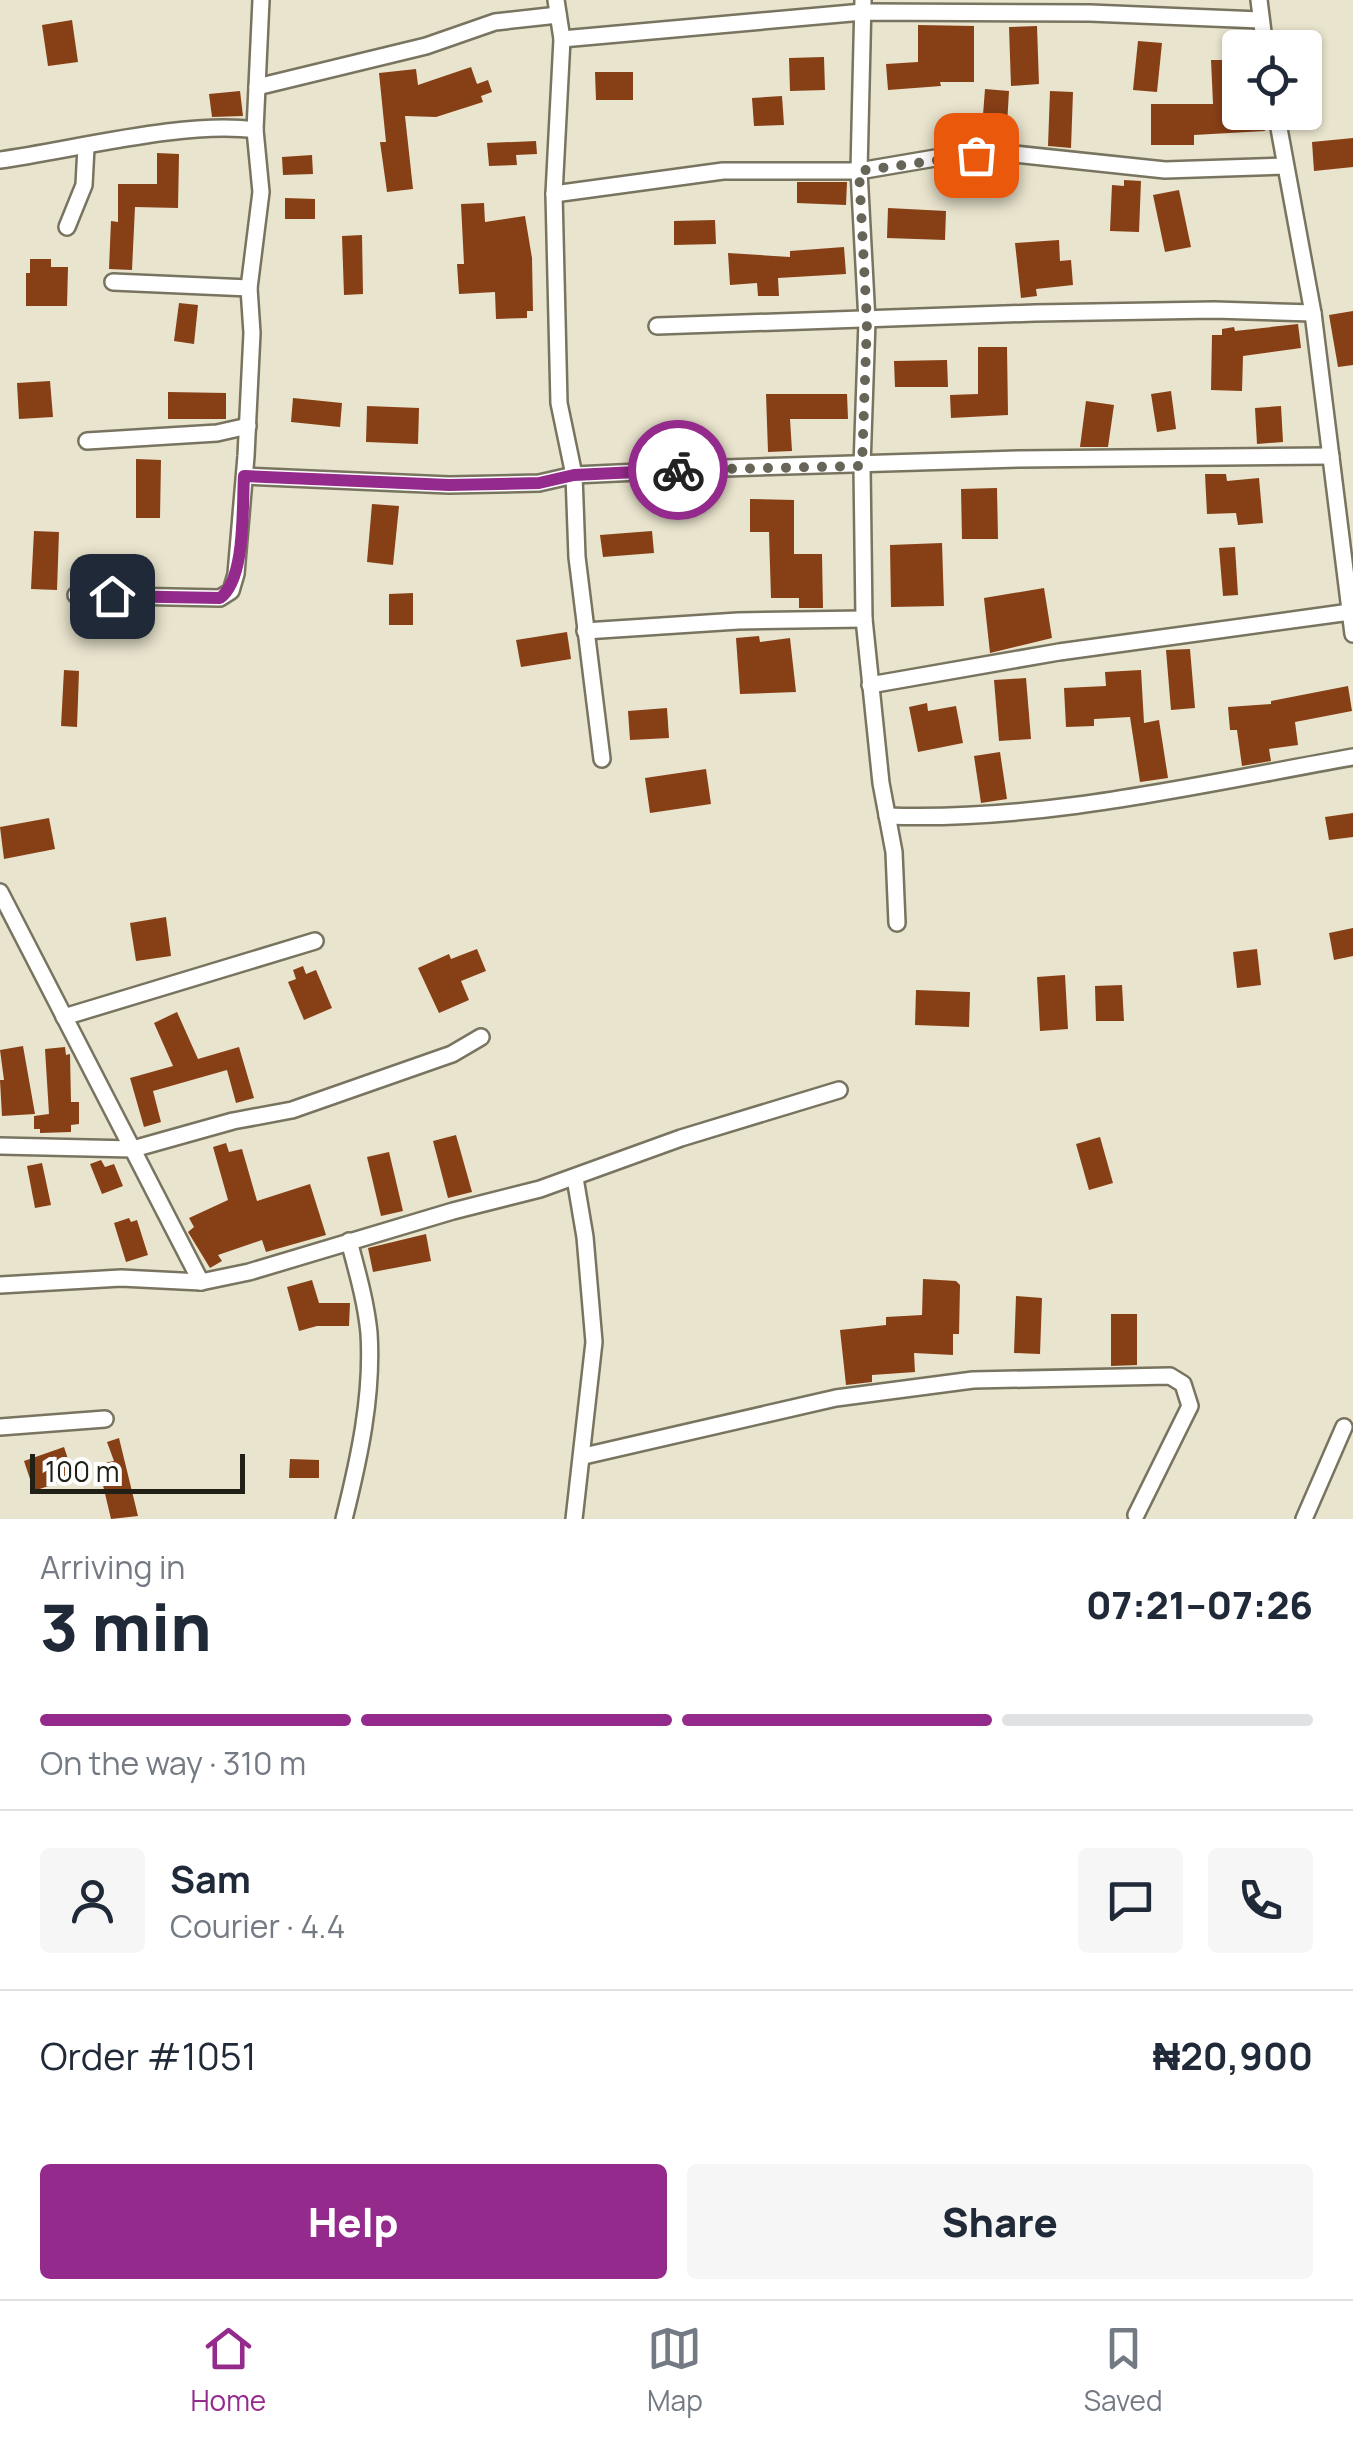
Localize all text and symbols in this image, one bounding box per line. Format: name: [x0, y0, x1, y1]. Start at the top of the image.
map controls: [1222, 30, 1322, 130]
button: locate: [1222, 30, 1322, 130]
pin: [934, 113, 1019, 198]
icon: bag: [949, 128, 1004, 183]
courier: [628, 420, 728, 520]
icon: bike: [651, 443, 706, 498]
pin: [70, 554, 155, 639]
icon: home: [85, 569, 140, 624]
scale bar: [30, 1449, 245, 1494]
text: 100 m: [45, 1452, 119, 1490]
text: Arriving in: [40, 1545, 185, 1589]
text: 07:21–07:26: [1086, 1578, 1313, 1630]
text: 3 min: [40, 1582, 212, 1671]
text: On the way · 310 m: [40, 1741, 306, 1785]
button: person: [40, 1848, 145, 1953]
button: chat: [1078, 1848, 1183, 1953]
button: phone: [1208, 1848, 1313, 1953]
text: Sam: [170, 1852, 251, 1904]
text: Courier · 4.4: [170, 1904, 345, 1948]
text: Order #1051: [40, 2029, 257, 2081]
text: ₦20,900: [1153, 2029, 1313, 2081]
button: Help: [40, 2164, 667, 2279]
button: Share: [687, 2164, 1313, 2279]
tab: Home: [190, 2321, 266, 2419]
tab: Map: [647, 2321, 703, 2419]
tab: Saved: [1084, 2321, 1163, 2419]

